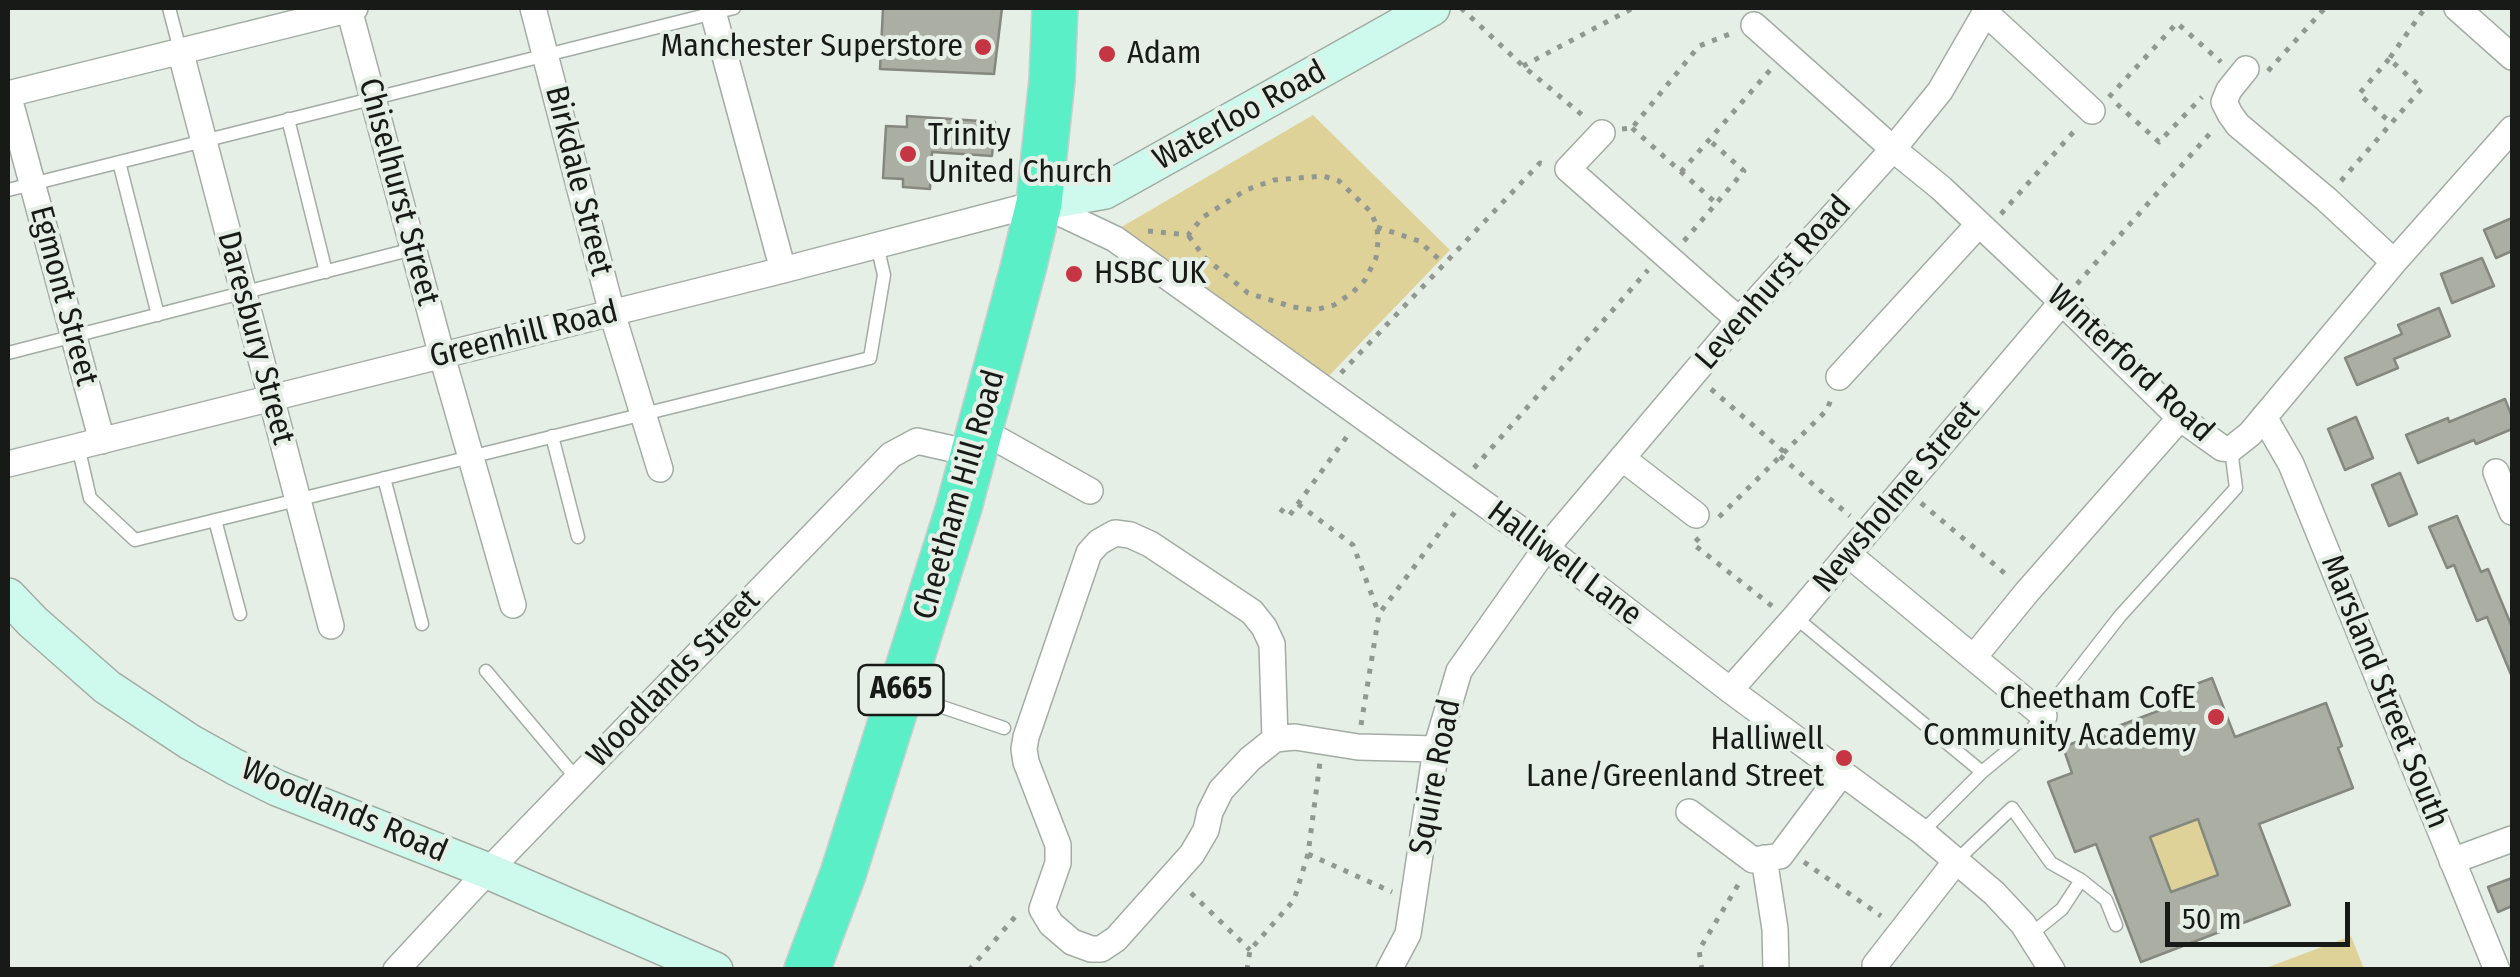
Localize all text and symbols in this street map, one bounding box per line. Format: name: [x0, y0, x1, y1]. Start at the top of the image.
place label: Manchester Superstore: [660, 28, 963, 66]
place label: Adam: [1127, 35, 1201, 73]
marker: Manchester Superstore: [972, 36, 994, 58]
marker: Adam: [1096, 43, 1118, 65]
street label: Waterloo Road: [1147, 53, 1333, 179]
street label: Chiselhurst Street: [349, 74, 447, 310]
street label: Birkdale Street: [536, 82, 620, 280]
place label: Trinity United Church: [928, 117, 1113, 192]
marker: Trinity United Church: [897, 143, 919, 165]
street label: Levenhurst Road: [1688, 188, 1860, 378]
street label: Egmont Street: [21, 202, 105, 390]
street label: Daresbury Street: [208, 227, 302, 449]
place label: HSBC UK: [1094, 255, 1206, 293]
marker: HSBC UK: [1063, 263, 1085, 285]
street label: Winterford Road: [2039, 277, 2221, 451]
street label: Greenhill Road: [426, 293, 622, 377]
street label: Cheetham Hill Road: [906, 366, 1014, 624]
street label: Newsholme Street: [1806, 393, 1988, 601]
street label: Halliwell Lane: [1479, 494, 1649, 634]
street label: Marsland Street South: [2312, 550, 2456, 834]
street label: Woodlands Street: [579, 582, 769, 776]
road number: A665: [858, 665, 944, 715]
place label: Cheetham CofE Community Academy: [1923, 680, 2196, 755]
street label: Squire Road: [1402, 696, 1470, 858]
marker: Cheetham CofE Community Academy: [2205, 706, 2227, 728]
place label: Halliwell Lane/Greenland Street: [1526, 721, 1824, 796]
marker: Halliwell Lane/Greenland Street: [1833, 747, 1855, 769]
street label: Woodlands Road: [235, 750, 453, 872]
scale bar: [2170, 882, 2355, 944]
text: 50 m: [2182, 901, 2242, 937]

